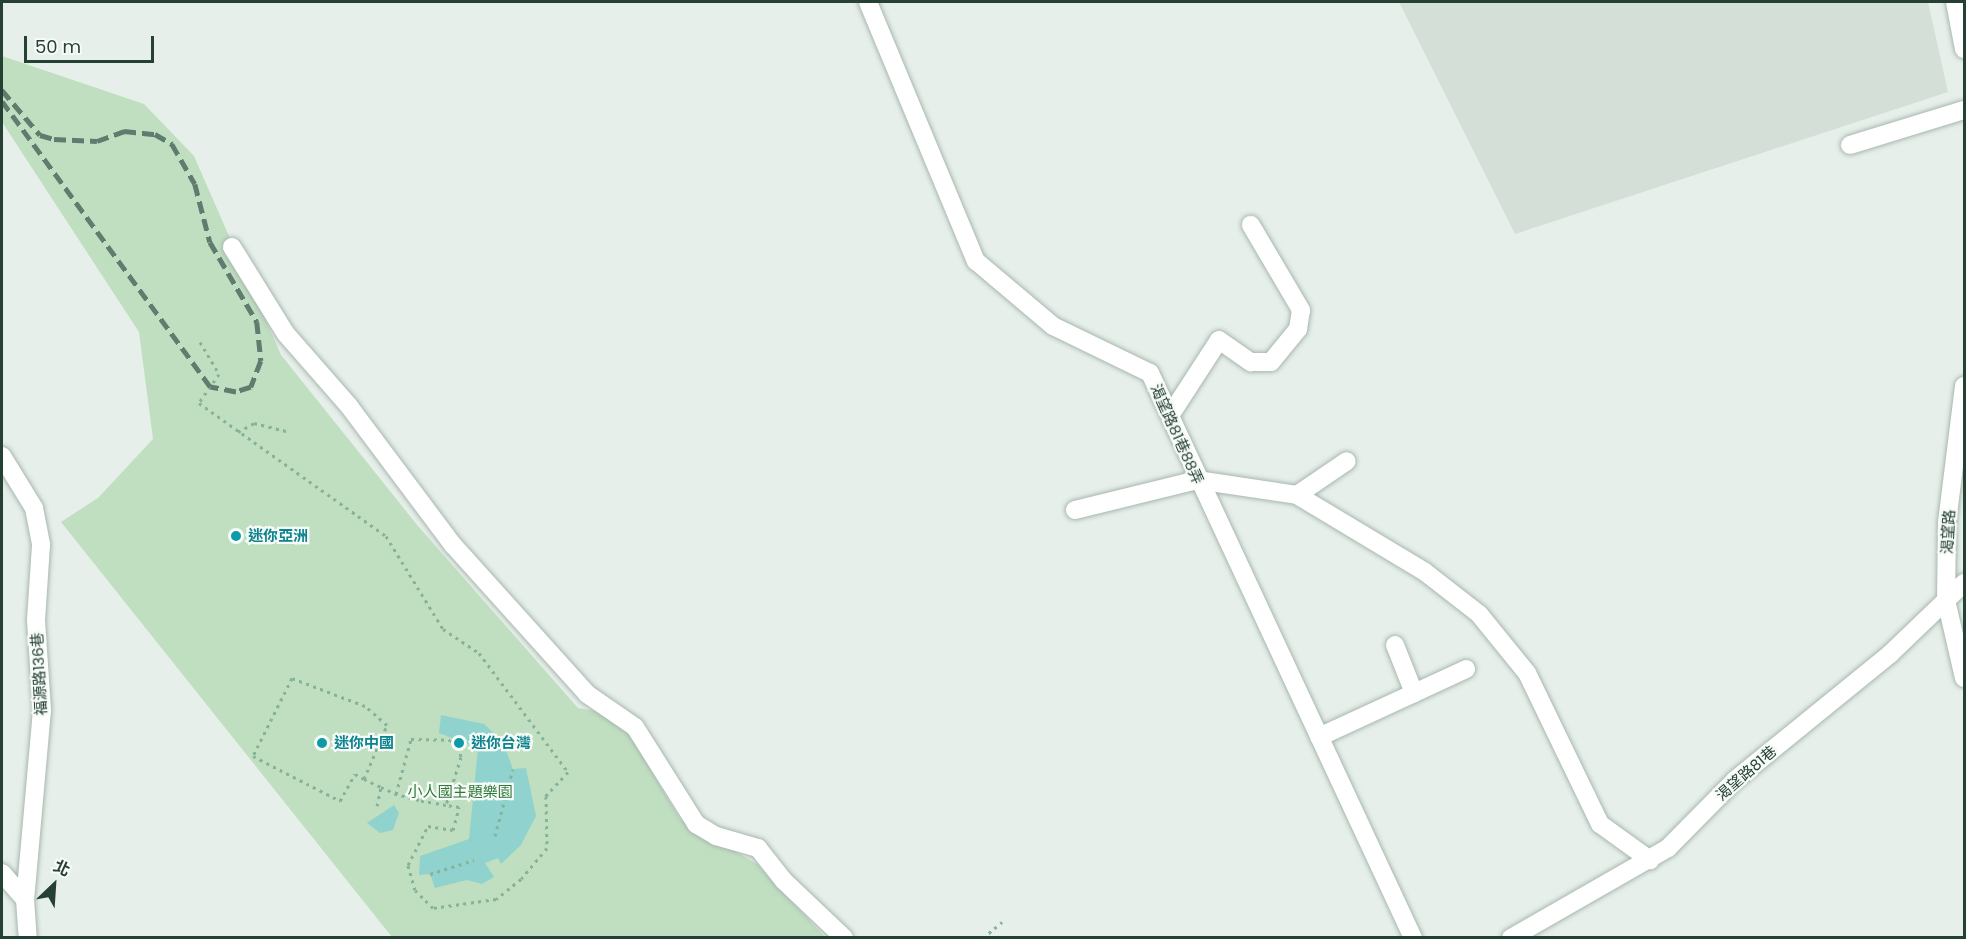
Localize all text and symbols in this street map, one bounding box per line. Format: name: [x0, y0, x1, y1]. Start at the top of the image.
scale bar: [27, 24, 158, 62]
text: 50 m: [35, 34, 81, 59]
street label: 渴望路81巷88弄: [1147, 381, 1207, 487]
street label: 渴望路: [1938, 509, 1958, 555]
place label: 迷你亞洲: [248, 527, 308, 545]
marker: 迷你亞洲: [229, 529, 243, 543]
street label: 福源路136巷: [28, 632, 50, 716]
place label: 迷你中國: [334, 734, 394, 752]
place label: 迷你台灣: [471, 734, 531, 752]
marker: 迷你中國: [315, 736, 329, 750]
marker: 迷你台灣: [452, 736, 466, 750]
street label: 渴望路81巷: [1712, 742, 1780, 804]
park label: 小人國主題樂園: [408, 783, 512, 801]
text: 北: [50, 854, 74, 882]
north arrow: [24, 855, 84, 915]

